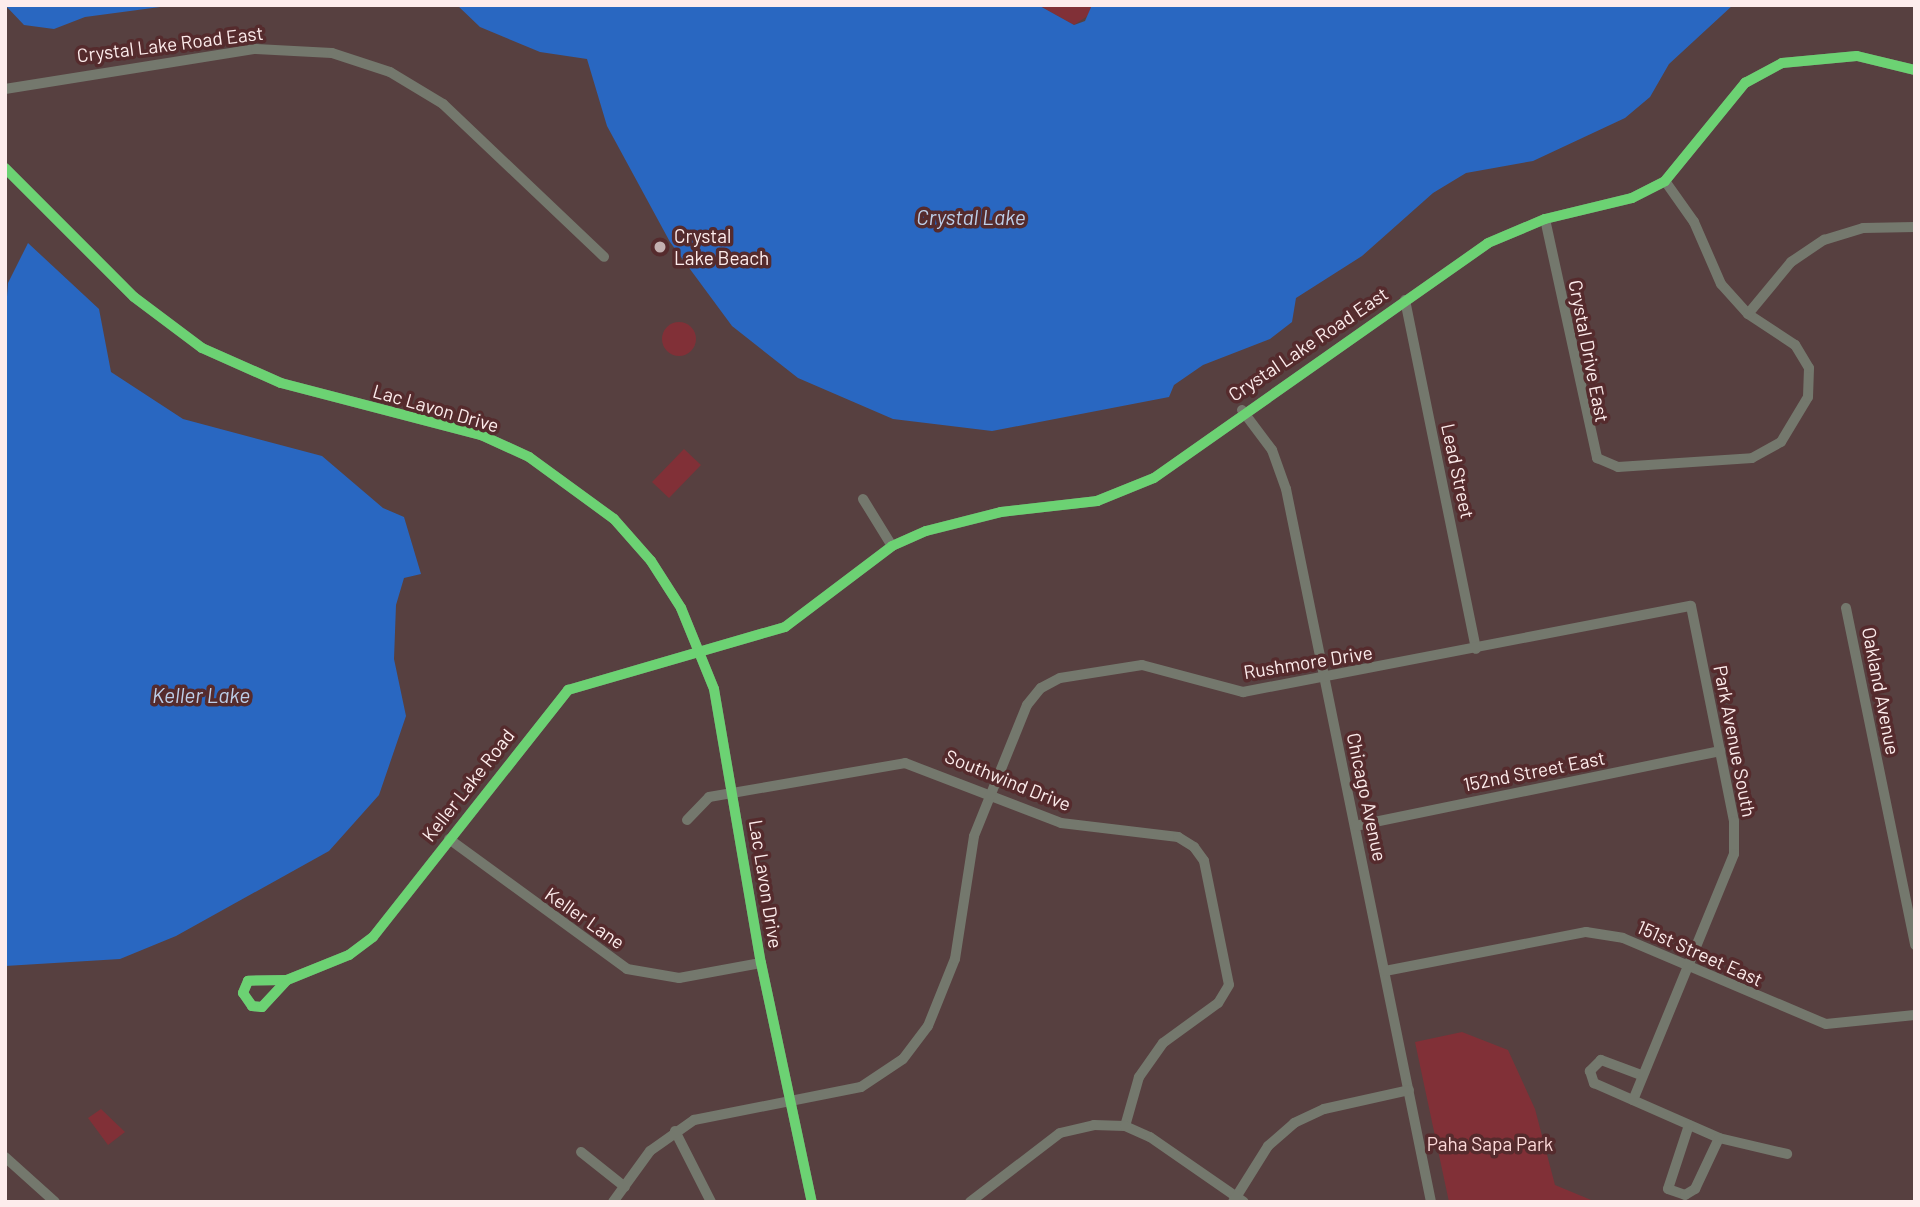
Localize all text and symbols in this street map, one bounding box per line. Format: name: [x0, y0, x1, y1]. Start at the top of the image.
street label: Crystal Lake Road East: [75, 21, 265, 67]
water label: Crystal Lake: [916, 204, 1026, 230]
place label: Crystal Lake Beach: [674, 225, 769, 269]
marker: Crystal Lake Beach: [652, 239, 668, 255]
street label: Crystal Drive East: [1564, 278, 1614, 424]
street label: Crystal Lake Road East: [1224, 282, 1392, 406]
street label: Lac Lavon Drive: [370, 379, 502, 437]
street label: Lead Street: [1437, 421, 1479, 521]
street label: Oakland Avenue: [1857, 625, 1905, 757]
street label: Rushmore Drive: [1242, 641, 1374, 683]
street label: Park Avenue South: [1709, 663, 1761, 819]
water label: Keller Lake: [152, 682, 250, 708]
street label: Keller Lake Road: [417, 724, 519, 846]
street label: Chicago Avenue: [1342, 731, 1392, 863]
street label: Southwind Drive: [942, 744, 1074, 816]
street label: 152nd Street East: [1461, 746, 1607, 796]
street label: Lac Lavon Drive: [745, 818, 787, 950]
street label: Keller Lane: [541, 882, 629, 954]
street label: 151st Street East: [1634, 915, 1766, 991]
park label: Paha Sapa Park: [1427, 1133, 1553, 1155]

